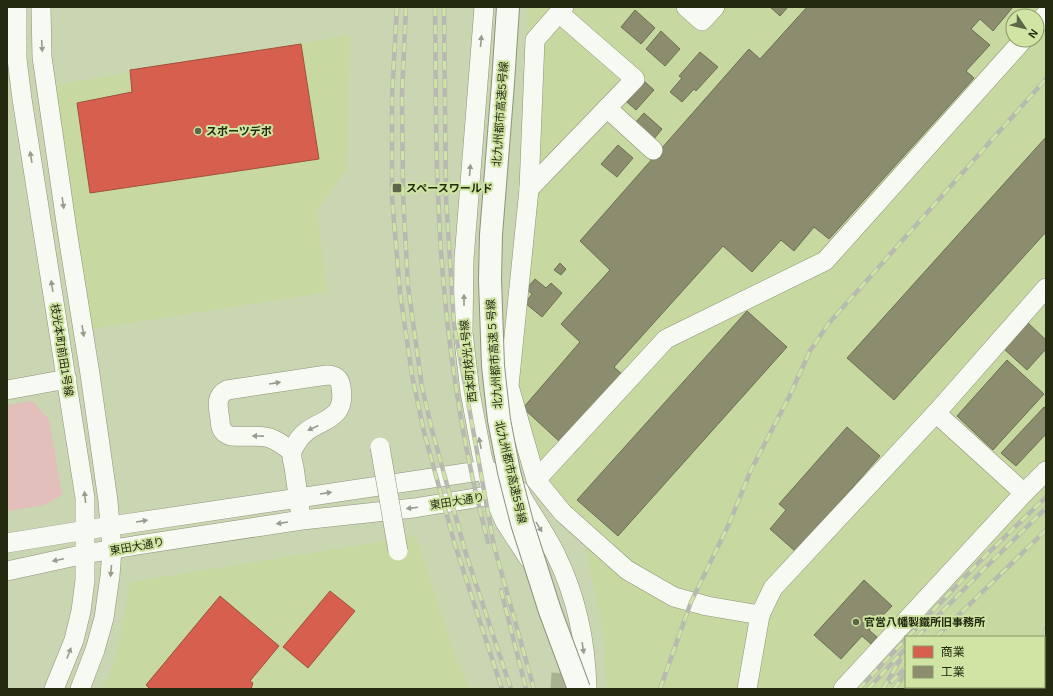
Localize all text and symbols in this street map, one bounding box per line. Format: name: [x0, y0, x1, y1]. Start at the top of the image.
north arrow: [1005, 8, 1045, 48]
text: N: [1026, 27, 1040, 40]
one-way arrow: [478, 35, 485, 47]
one-way arrow: [39, 40, 45, 53]
street label: 北九州都市高速5号線: [490, 61, 510, 167]
place label: スポーツデポ: [206, 125, 272, 137]
marker: スポーツデポ: [193, 126, 203, 136]
one-way arrow: [28, 151, 34, 163]
one-way arrow: [467, 164, 474, 176]
marker: スペースワールド: [391, 182, 403, 194]
place label: スペースワールド: [406, 182, 493, 194]
one-way arrow: [60, 196, 66, 209]
one-way arrow: [49, 280, 55, 292]
one-way arrow: [461, 293, 467, 306]
street label: 北九州都市高速５号線: [484, 299, 504, 409]
street label: 枝光本町前田1号線: [49, 303, 75, 397]
street label: 西本町枝光1号線: [458, 319, 478, 403]
one-way arrow: [80, 325, 86, 337]
one-way arrow: [269, 380, 281, 386]
street label: 北九州都市高速5号線: [493, 419, 529, 525]
one-way arrow: [307, 425, 318, 431]
one-way arrow: [251, 433, 264, 439]
one-way arrow: [476, 437, 482, 449]
one-way arrow: [320, 490, 332, 496]
one-way arrow: [81, 491, 88, 503]
street label: 東田大通り: [429, 491, 485, 511]
one-way arrow: [406, 505, 418, 511]
one-way arrow: [136, 518, 148, 524]
one-way arrow: [276, 520, 289, 526]
one-way arrow: [535, 522, 543, 532]
street label: 東田大通り: [109, 535, 165, 557]
one-way arrow: [51, 558, 64, 564]
one-way arrow: [107, 565, 114, 577]
place label: 官営八幡製鐵所旧事務所: [864, 616, 985, 628]
marker: 官営八幡製鐵所旧事務所: [851, 617, 861, 627]
legend: [905, 636, 1045, 688]
one-way arrow: [580, 642, 586, 654]
text: 商業: [941, 645, 965, 659]
one-way arrow: [66, 646, 72, 658]
text: 工業: [941, 665, 965, 679]

